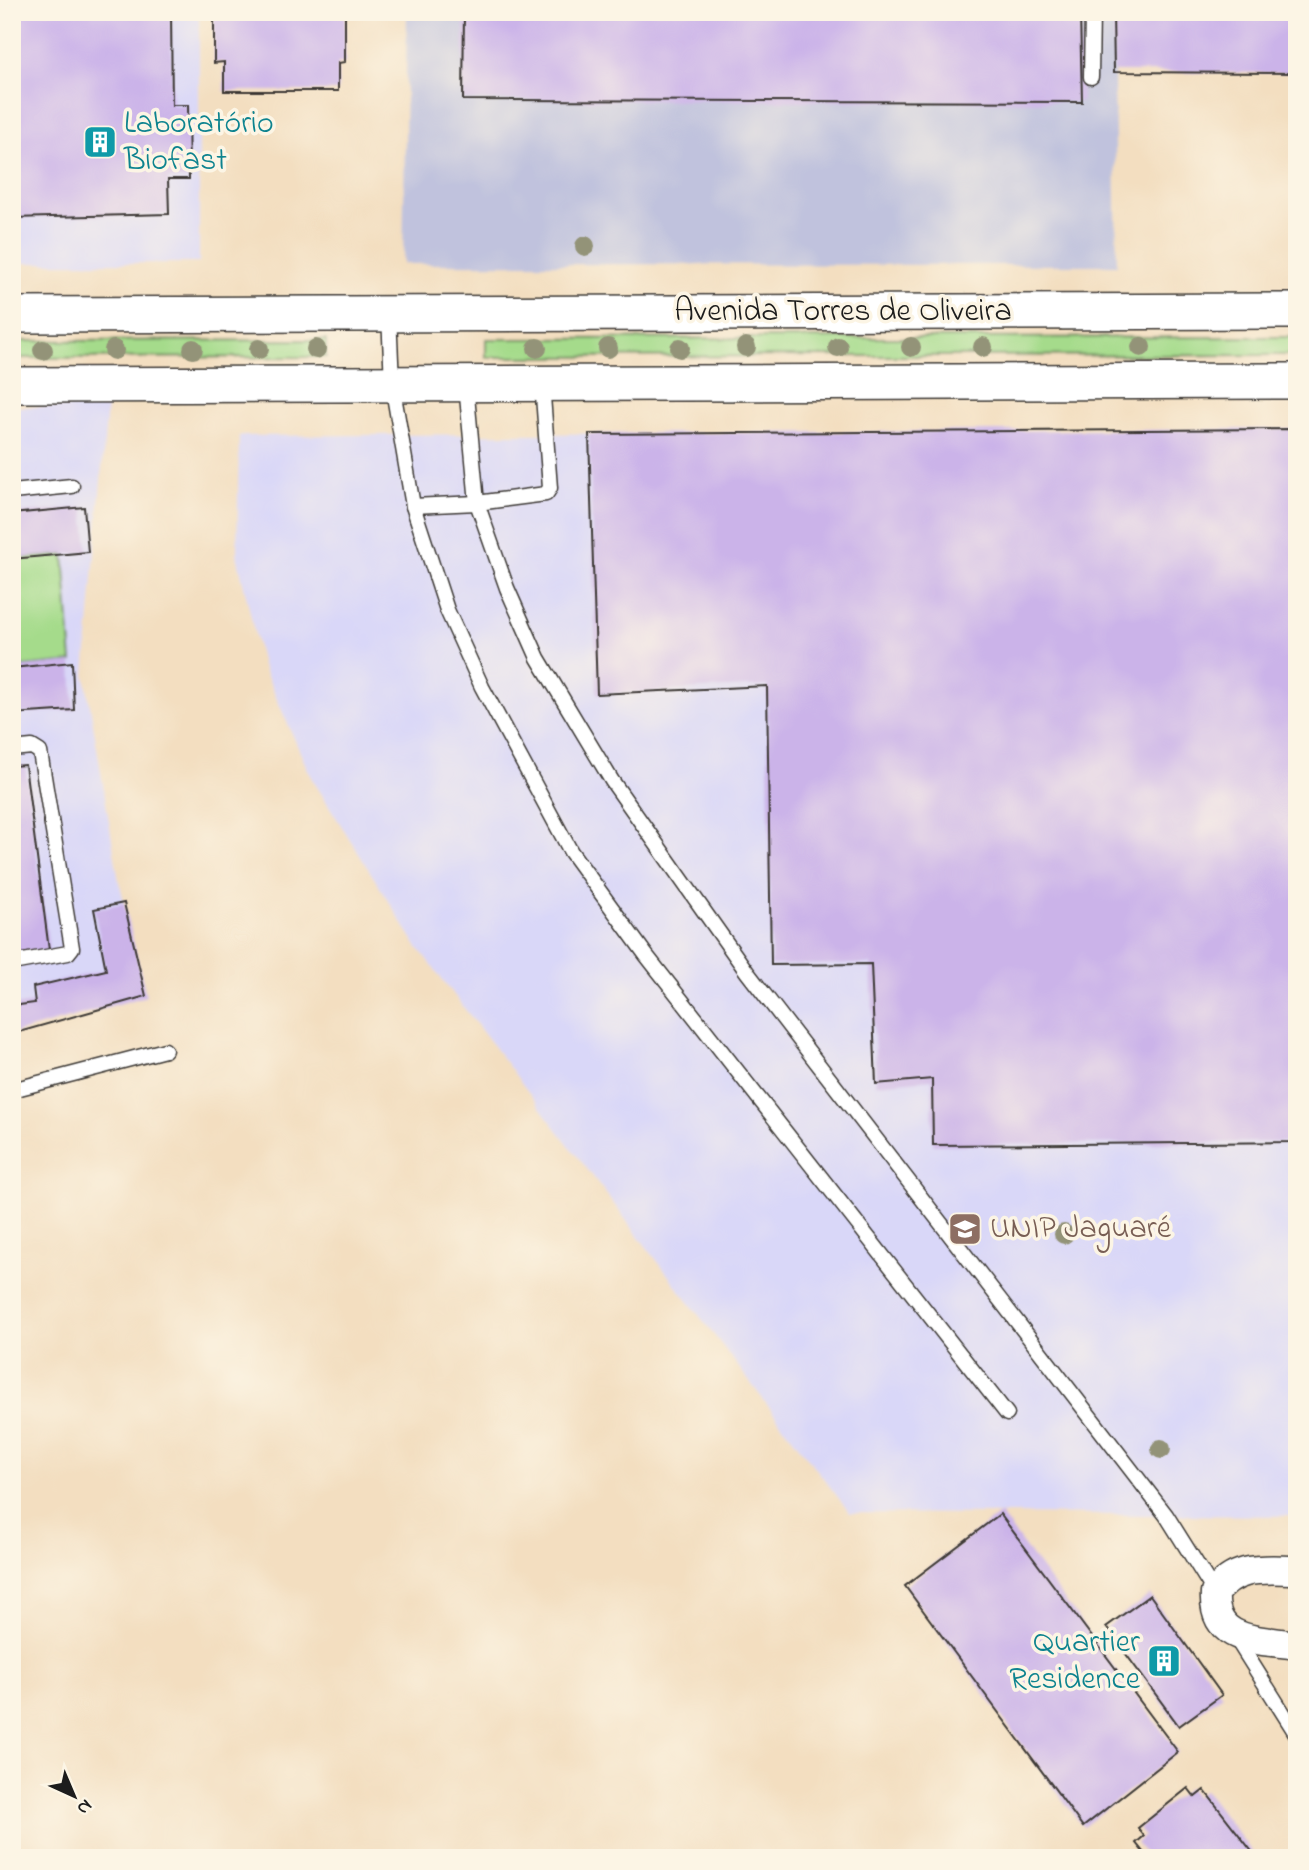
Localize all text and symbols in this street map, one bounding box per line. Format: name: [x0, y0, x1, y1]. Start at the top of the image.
place label: Laboratório Biofast: [123, 101, 274, 185]
building icon: Laboratório Biofast: [81, 123, 119, 161]
street label: Avenida Torres de Oliveira: [674, 289, 1012, 336]
place label: UNIP Jaguaré: [990, 1206, 1172, 1253]
school or university icon: UNIP Jaguaré: [946, 1210, 984, 1248]
place label: Quartier Residence: [1009, 1620, 1141, 1704]
building icon: Quartier Residence: [1145, 1642, 1183, 1680]
north arrow: [38, 1762, 108, 1832]
text: N: [70, 1792, 98, 1821]

